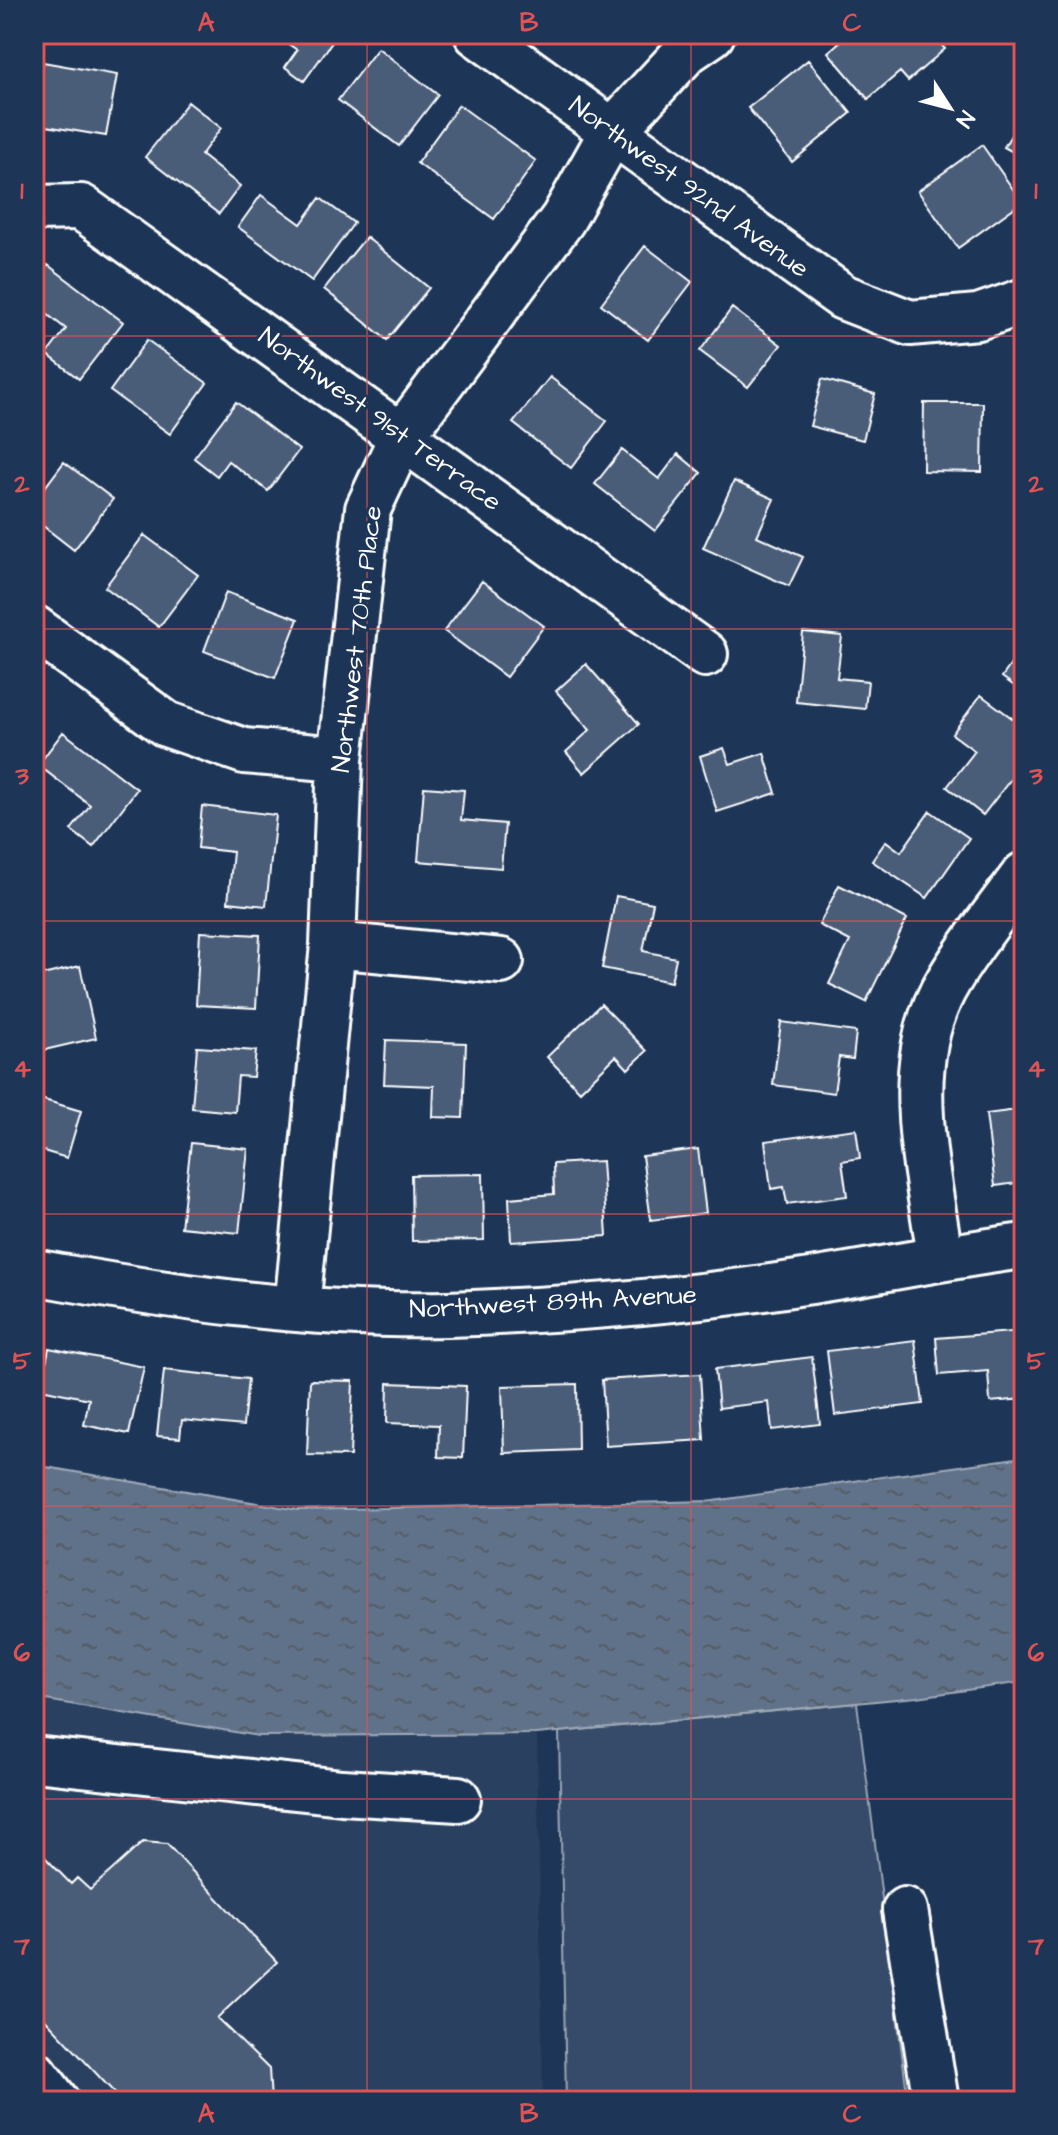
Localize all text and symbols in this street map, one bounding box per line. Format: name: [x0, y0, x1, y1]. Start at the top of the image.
text: A: [198, 5, 215, 41]
text: B: [520, 5, 539, 41]
text: C: [843, 5, 862, 41]
north arrow: [910, 68, 990, 148]
street label: Northwest 92nd Avenue: [562, 88, 816, 286]
text: N: [948, 104, 982, 134]
text: 1: [20, 173, 24, 209]
text: 1: [1034, 173, 1038, 209]
street label: Northwest 91st Terrace: [251, 318, 509, 520]
text: 2: [14, 466, 30, 502]
text: 2: [1028, 466, 1044, 502]
street label: Northwest 70th Place: [323, 504, 391, 774]
text: 3: [14, 758, 29, 794]
text: 3: [1028, 758, 1043, 794]
text: 4: [13, 1051, 31, 1087]
text: 4: [1027, 1051, 1045, 1087]
street label: Northwest 89th Avenue: [408, 1276, 698, 1328]
text: 5: [13, 1343, 32, 1379]
text: 5: [1027, 1343, 1046, 1379]
text: 6: [14, 1635, 31, 1671]
text: 6: [1028, 1635, 1045, 1671]
text: 7: [13, 1928, 30, 1964]
text: 7: [1027, 1928, 1044, 1964]
text: A: [198, 2096, 215, 2132]
text: B: [520, 2096, 539, 2132]
text: C: [843, 2096, 862, 2132]

